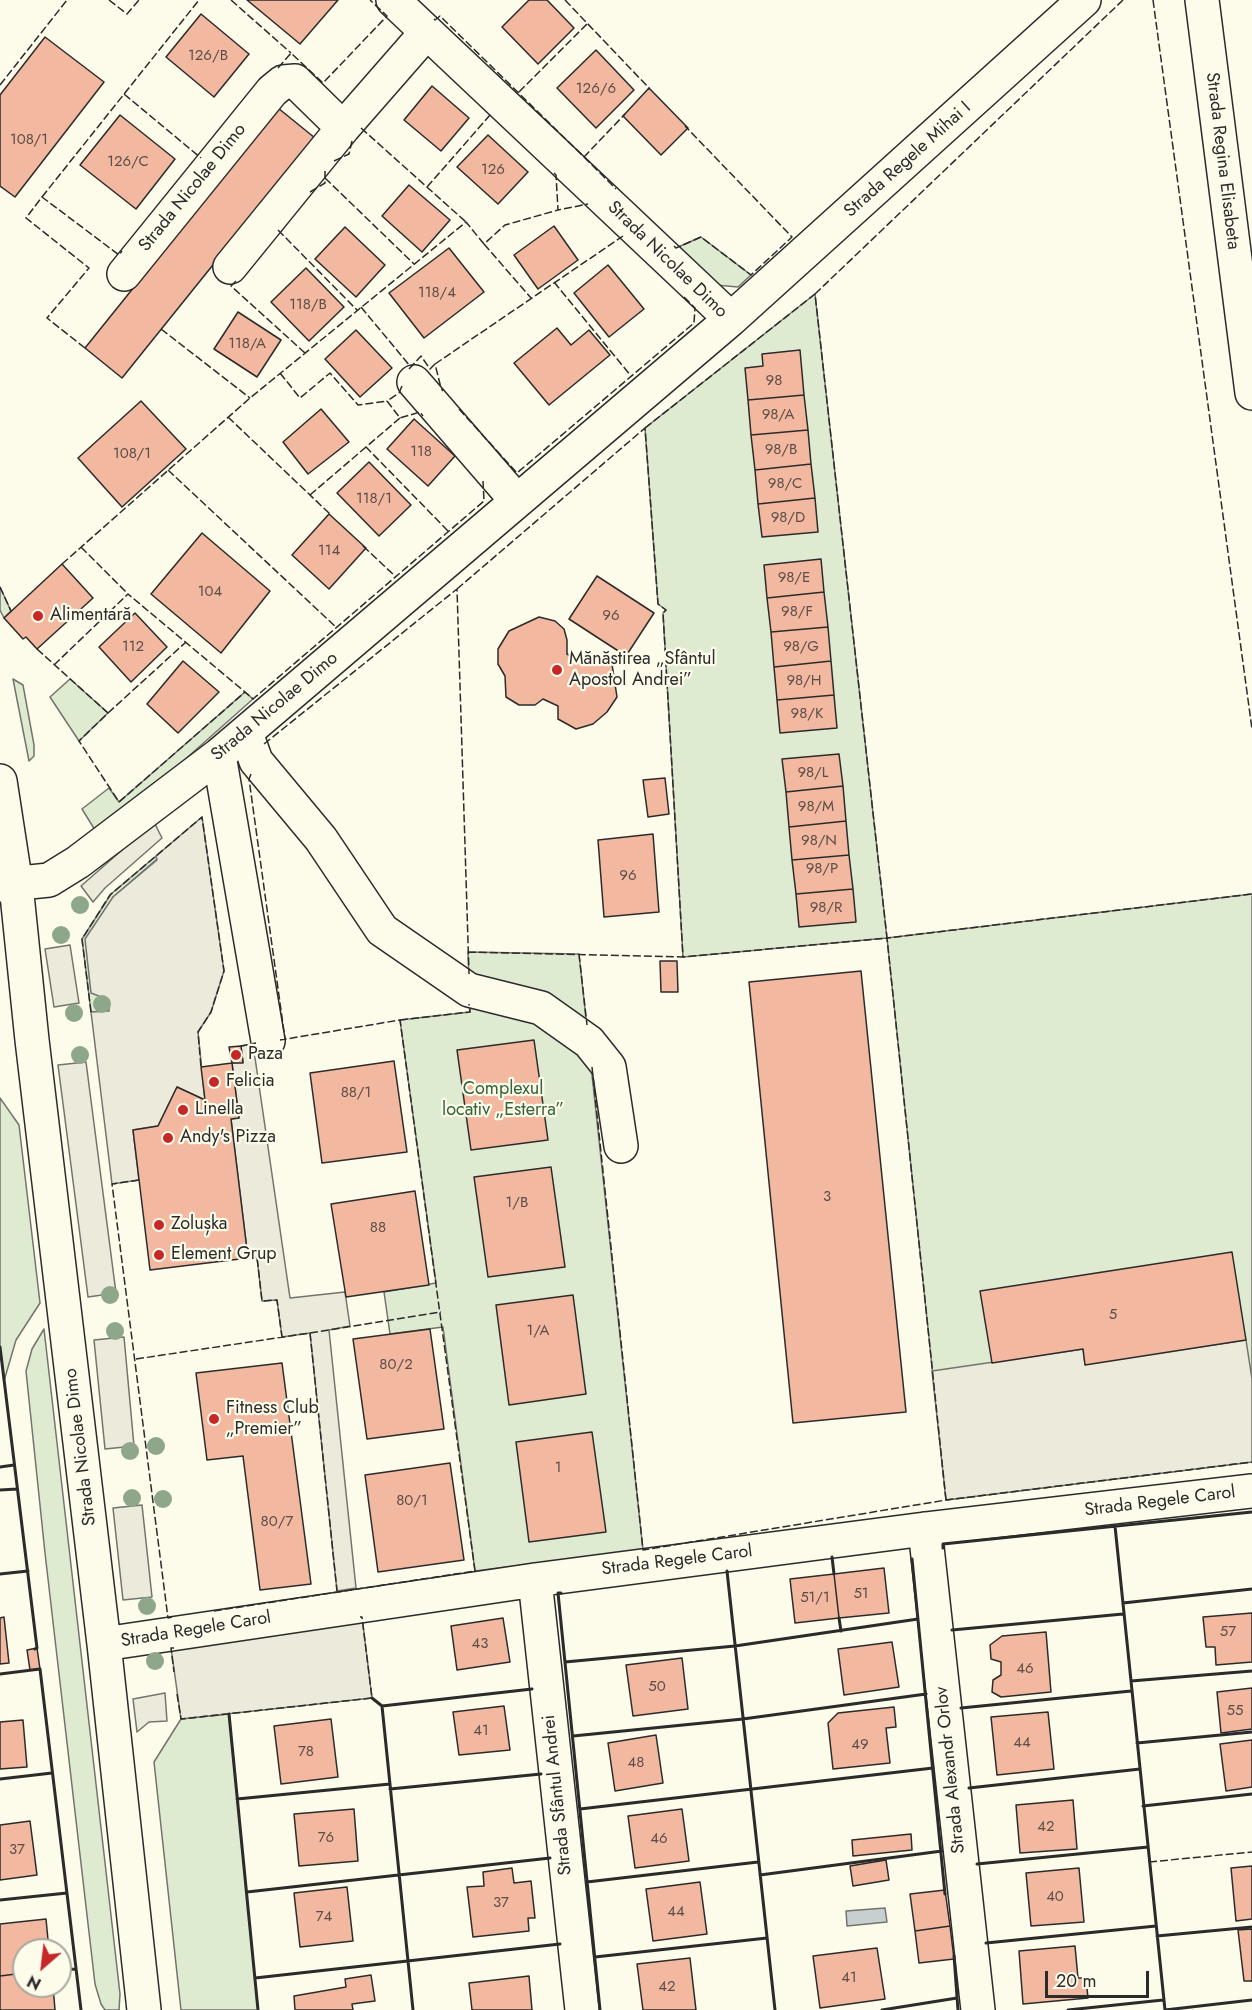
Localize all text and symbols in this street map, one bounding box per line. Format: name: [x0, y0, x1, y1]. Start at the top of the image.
house number: 126/B: [188, 47, 228, 65]
street label: Strada Regina Elisabeta: [1200, 71, 1244, 251]
house number: 126/6: [576, 80, 616, 98]
street label: Strada Regele Mihai I: [840, 97, 976, 223]
street label: Strada Nicolae Dimo: [135, 120, 251, 256]
house number: 108/1: [10, 131, 48, 149]
house number: 126/C: [107, 153, 149, 171]
house number: 126: [481, 161, 505, 179]
street label: Strada Nicolae Dimo: [602, 197, 732, 323]
house number: 118/4: [418, 284, 456, 302]
house number: 118/B: [289, 296, 327, 314]
house number: 118/A: [228, 335, 266, 353]
house number: 98: [766, 372, 782, 390]
house number: 98/A: [762, 406, 794, 424]
house number: 98/B: [765, 441, 797, 459]
house number: 118: [410, 443, 432, 461]
house number: 108/1: [113, 445, 151, 463]
house number: 98/C: [768, 475, 802, 493]
house number: 118/1: [356, 490, 392, 508]
house number: 98/D: [771, 509, 805, 527]
house number: 114: [318, 542, 340, 560]
house number: 98/E: [778, 569, 810, 587]
house number: 104: [198, 583, 222, 601]
house number: 98/F: [781, 603, 813, 621]
place label: Alimentară: [50, 605, 131, 627]
house number: 96: [602, 607, 620, 625]
marker: Alimentară: [31, 609, 45, 623]
house number: 112: [122, 638, 144, 656]
house number: 98/G: [783, 638, 819, 656]
street label: Strada Nicolae Dimo: [207, 648, 343, 766]
place label: Mănăstirea „Sfântul Apostol Andrei”: [569, 649, 716, 692]
marker: Mănăstirea „Sfântul Apostol Andrei”: [550, 663, 564, 677]
house number: 98/H: [786, 672, 822, 690]
house number: 98/K: [791, 705, 823, 723]
house number: 98/L: [797, 764, 829, 782]
house number: 98/M: [798, 798, 834, 816]
house number: 98/N: [801, 832, 837, 850]
house number: 98/P: [806, 860, 838, 878]
house number: 96: [619, 867, 637, 885]
house number: 98/R: [810, 899, 842, 917]
place label: Paza: [248, 1044, 283, 1066]
marker: Paza: [229, 1048, 243, 1062]
place label: Felicia: [226, 1071, 274, 1093]
marker: Felicia: [207, 1075, 221, 1089]
park label: Complexul locativ „Esterra”: [442, 1079, 564, 1122]
house number: 88/1: [341, 1084, 371, 1102]
place label: Linella: [195, 1099, 243, 1121]
marker: Linella: [176, 1103, 190, 1117]
place label: Andy's Pizza: [180, 1127, 276, 1149]
marker: Andy's Pizza: [161, 1131, 175, 1145]
house number: 3: [823, 1188, 831, 1206]
house number: 1/B: [506, 1194, 528, 1212]
place label: Zolușka: [171, 1214, 228, 1236]
marker: Zolușka: [152, 1218, 166, 1232]
house number: 88: [370, 1219, 386, 1237]
place label: Element Grup: [171, 1244, 277, 1266]
marker: Element Grup: [152, 1248, 166, 1262]
house number: 5: [1109, 1306, 1117, 1324]
house number: 1/A: [527, 1322, 549, 1340]
house number: 80/2: [379, 1356, 413, 1374]
street label: Strada Nicolae Dimo: [61, 1367, 101, 1527]
place label: Fitness Club „Premier”: [226, 1398, 319, 1440]
marker: Fitness Club „Premier”: [207, 1412, 221, 1426]
house number: 1: [555, 1459, 561, 1477]
street label: Strada Regele Carol: [1083, 1482, 1237, 1522]
house number: 80/1: [396, 1492, 428, 1510]
house number: 80/7: [261, 1513, 293, 1531]
street label: Strada Regele Carol: [600, 1541, 754, 1581]
house number: 51: [853, 1585, 869, 1603]
house number: 51/1: [800, 1589, 830, 1607]
street label: Strada Regele Carol: [119, 1607, 273, 1653]
house number: 57: [1220, 1623, 1236, 1641]
house number: 43: [472, 1635, 488, 1653]
house number: 46: [1016, 1660, 1034, 1678]
house number: 50: [648, 1678, 666, 1696]
street label: Strada Alexandr Orlov: [931, 1685, 971, 1855]
house number: 55: [1227, 1702, 1243, 1720]
street label: Strada Sfântul Andrei: [539, 1714, 577, 1876]
house number: 41: [473, 1722, 489, 1740]
house number: 44: [1013, 1734, 1031, 1752]
house number: 49: [851, 1736, 869, 1754]
house number: 78: [298, 1743, 314, 1761]
house number: 48: [628, 1754, 644, 1772]
house number: 42: [1037, 1818, 1055, 1836]
house number: 76: [318, 1829, 334, 1847]
house number: 46: [650, 1830, 668, 1848]
house number: 37: [9, 1841, 25, 1859]
house number: 40: [1046, 1888, 1064, 1906]
house number: 37: [493, 1894, 509, 1912]
house number: 44: [667, 1903, 685, 1921]
house number: 74: [316, 1908, 332, 1926]
north arrow: [12, 1938, 72, 1998]
scale bar: [1048, 1959, 1152, 1997]
text: 20 m: [1056, 1968, 1096, 1994]
text: N: [23, 1969, 45, 1996]
house number: 41: [841, 1969, 857, 1987]
house number: 42: [658, 1978, 676, 1996]

